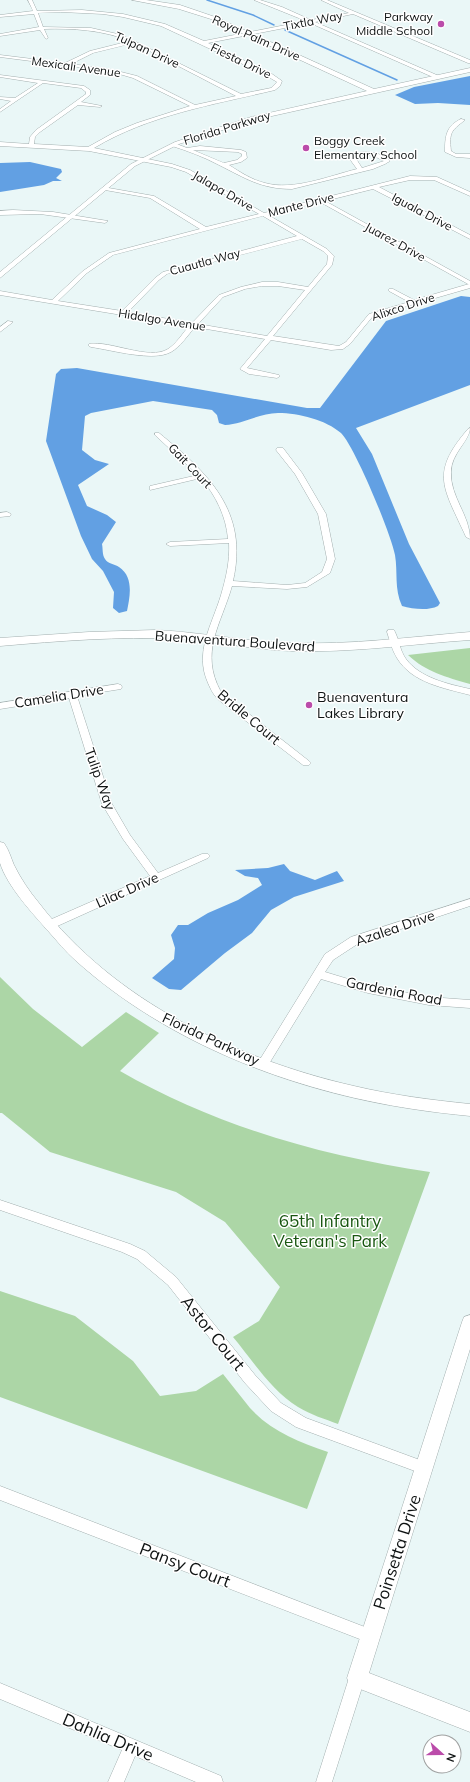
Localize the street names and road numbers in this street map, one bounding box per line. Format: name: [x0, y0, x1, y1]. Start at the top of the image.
street label: Tixtla Way: [282, 7, 344, 34]
street label: Royal Palm Drive: [210, 11, 302, 64]
street label: Tulpan Drive: [112, 28, 182, 71]
street label: Fiesta Drive: [208, 39, 274, 82]
street label: Mexicali Avenue: [31, 53, 122, 80]
street label: Florida Parkway: [182, 107, 273, 148]
street label: Jalapa Drive: [190, 167, 256, 214]
street label: Mante Drive: [266, 189, 335, 220]
street label: Iguala Drive: [389, 189, 455, 234]
street label: Juarez Drive: [362, 219, 428, 264]
street label: Cuautla Way: [168, 245, 243, 278]
street label: Alixco Drive: [369, 289, 436, 324]
street label: Hidalgo Avenue: [117, 305, 207, 334]
street label: Gait Court: [165, 440, 215, 491]
street label: Buenaventura Boulevard: [154, 626, 316, 656]
street label: Camelia Drive: [13, 680, 105, 712]
street label: Bridle Court: [214, 686, 284, 749]
street label: Tulip Way: [80, 745, 120, 813]
street label: Lilac Drive: [93, 868, 161, 912]
street label: Azalea Drive: [353, 906, 437, 950]
street label: Gardenia Road: [344, 973, 444, 1009]
street label: Florida Parkway: [160, 1009, 263, 1070]
street label: Astor Court: [177, 1291, 250, 1374]
street label: Poinsetta Drive: [368, 1492, 425, 1612]
street label: Pansy Court: [136, 1538, 234, 1592]
street label: Dahlia Drive: [60, 1708, 157, 1765]

